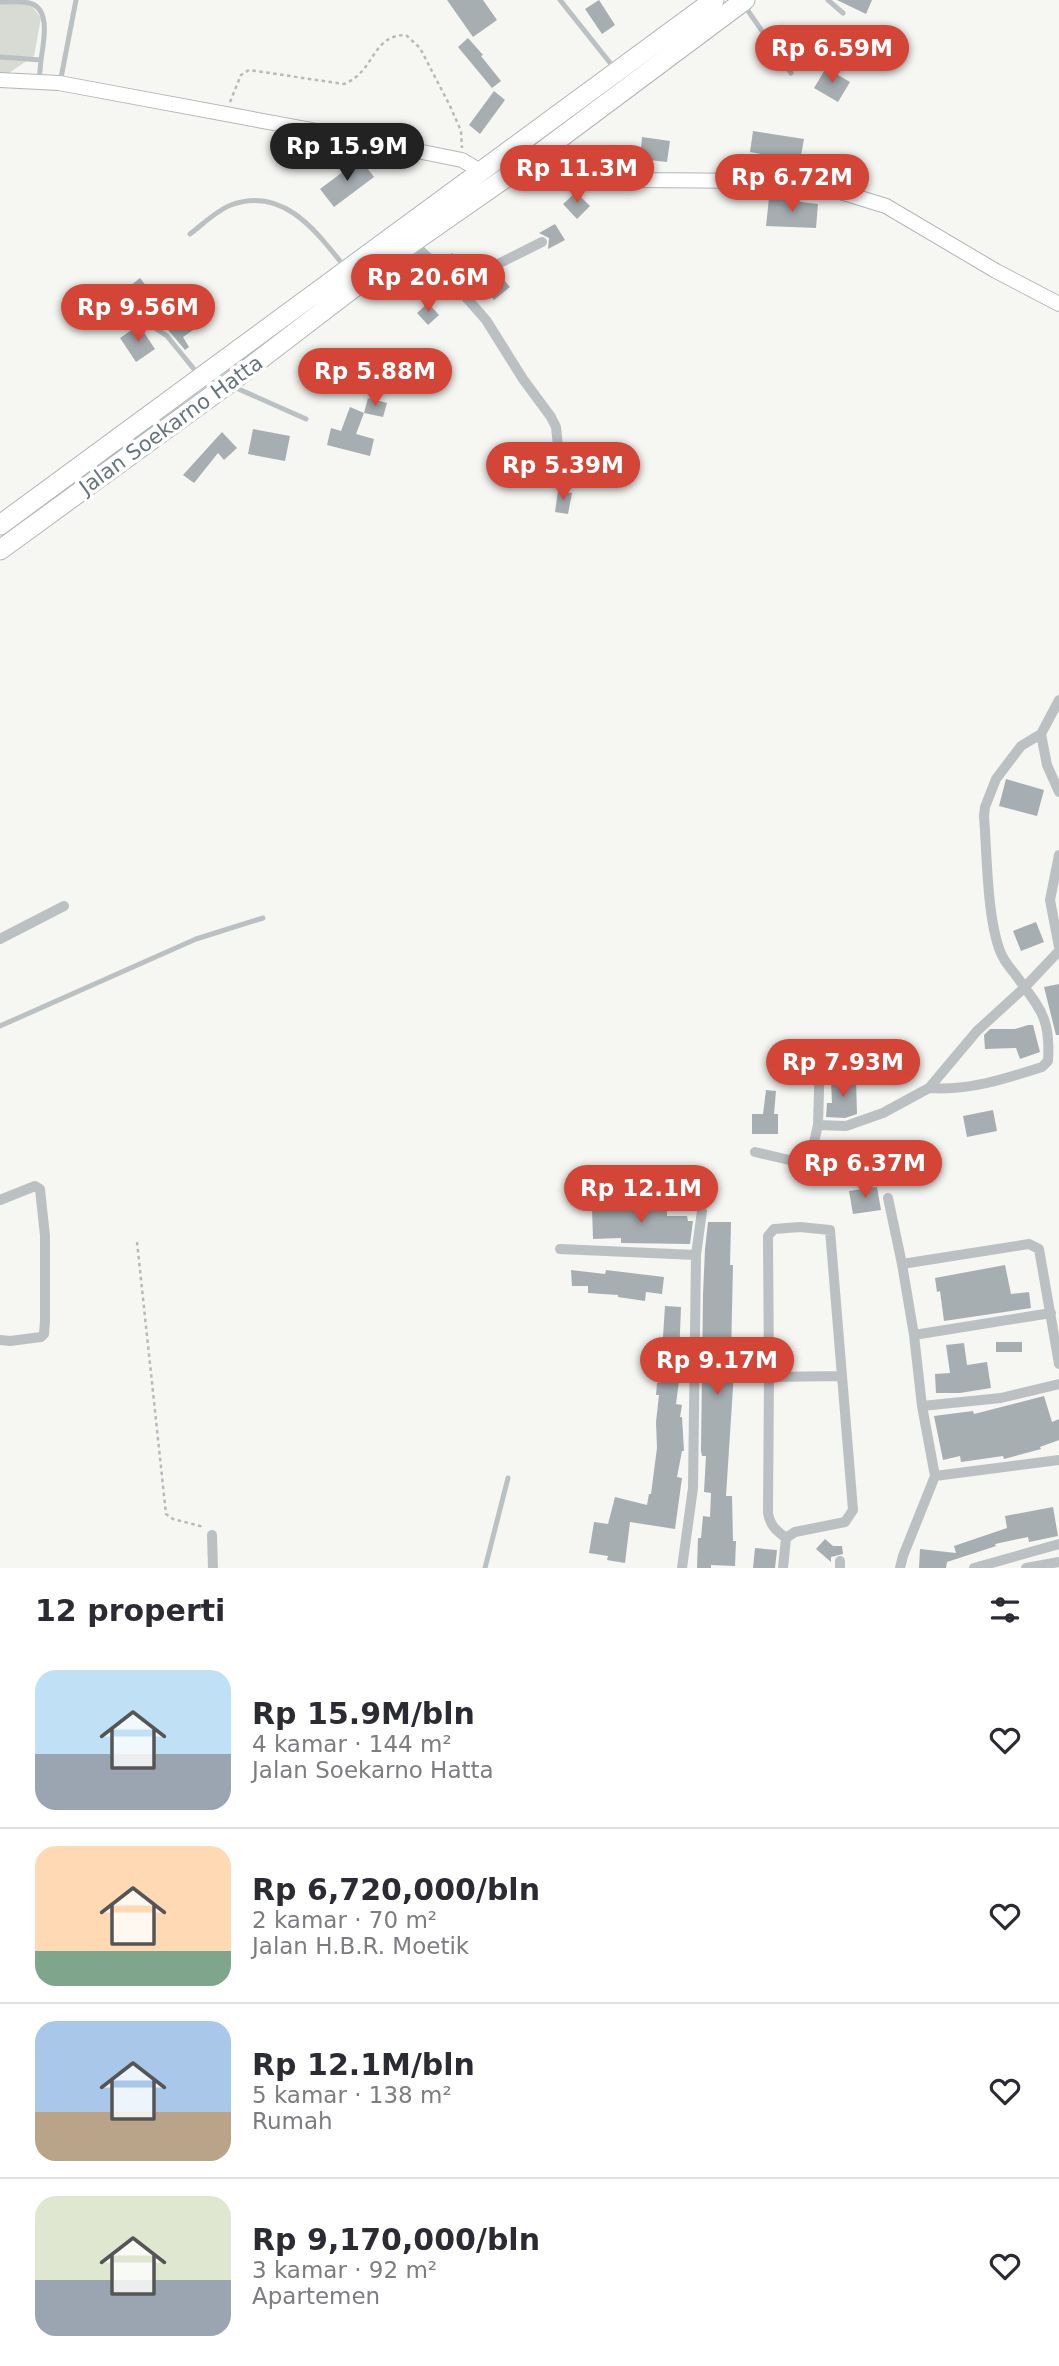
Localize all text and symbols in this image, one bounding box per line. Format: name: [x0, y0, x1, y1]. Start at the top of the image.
pin: Rp 6.59M: [760, 25, 904, 85]
text: Rp 6.59M: [771, 35, 893, 61]
pin: Rp 15.9M: [275, 124, 419, 183]
text: Rp 15.9M: [286, 133, 408, 159]
pin: Rp 11.3M: [505, 146, 649, 205]
pin: Rp 6.72M: [720, 154, 864, 214]
text: Rp 11.3M: [516, 155, 638, 181]
text: Rp 6.72M: [731, 164, 853, 190]
pin: Rp 20.6M: [356, 254, 500, 314]
text: Rp 20.6M: [367, 264, 489, 290]
pin: Rp 9.56M: [66, 284, 210, 344]
text: Rp 9.56M: [77, 294, 199, 320]
pin: Rp 5.88M: [303, 348, 447, 408]
street label: Jalan Soekarno Hatta: [73, 350, 267, 501]
text: Rp 5.88M: [314, 358, 436, 384]
pin: Rp 5.39M: [491, 442, 635, 502]
text: Rp 5.39M: [502, 452, 624, 478]
pin: Rp 7.93M: [771, 1040, 915, 1099]
text: Rp 7.93M: [782, 1049, 904, 1075]
pin: Rp 6.37M: [793, 1140, 937, 1200]
text: Rp 6.37M: [804, 1150, 926, 1176]
pin: Rp 12.1M: [569, 1166, 713, 1225]
text: Rp 12.1M: [580, 1175, 702, 1201]
pin: Rp 9.17M: [645, 1338, 789, 1397]
text: Rp 9.17M: [656, 1347, 778, 1373]
icon: filters: [986, 1591, 1024, 1629]
text: 12 properti: [35, 1593, 225, 1628]
text: Rp 15.9M/bln: [252, 1696, 475, 1731]
icon: home: [91, 1698, 175, 1782]
icon: heart: [986, 1721, 1024, 1759]
text: 4 kamar · 144 m²: [252, 1731, 452, 1757]
text: Jalan Soekarno Hatta: [252, 1757, 494, 1783]
text: Rp 6,720,000/bln: [252, 1872, 540, 1907]
icon: home: [91, 1874, 175, 1958]
icon: heart: [986, 1897, 1024, 1935]
text: 2 kamar · 70 m²: [252, 1907, 437, 1933]
text: Jalan H.B.R. Moetik: [252, 1933, 469, 1959]
text: Rp 12.1M/bln: [252, 2047, 475, 2082]
icon: home: [91, 2049, 175, 2133]
icon: heart: [986, 2072, 1024, 2110]
text: 5 kamar · 138 m²: [252, 2082, 452, 2108]
text: Rumah: [252, 2108, 333, 2134]
text: Rp 9,170,000/bln: [252, 2222, 540, 2257]
icon: home: [91, 2224, 175, 2308]
icon: heart: [986, 2247, 1024, 2285]
text: 3 kamar · 92 m²: [252, 2257, 437, 2283]
text: Apartemen: [252, 2283, 380, 2309]

